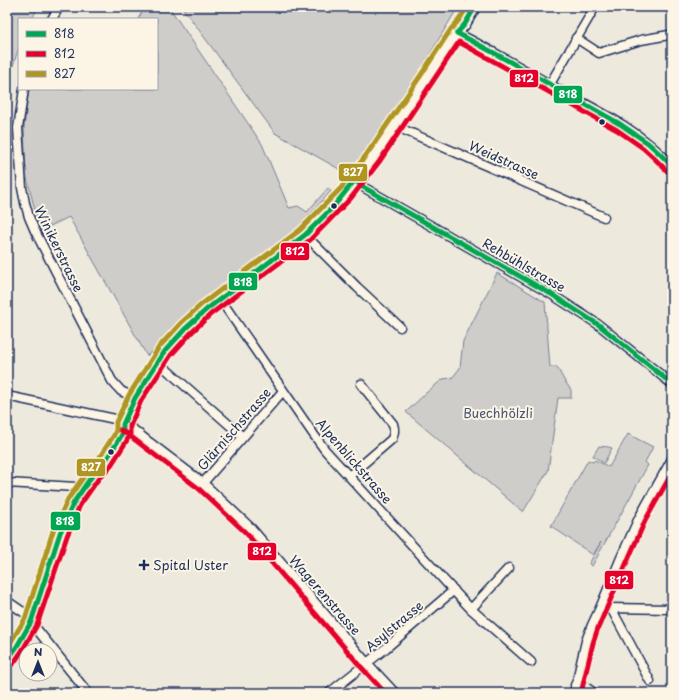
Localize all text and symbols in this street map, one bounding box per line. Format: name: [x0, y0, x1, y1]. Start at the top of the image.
legend: [18, 18, 158, 90]
text: 818: [54, 24, 75, 42]
text: 812: [54, 44, 75, 62]
text: 827: [54, 64, 76, 82]
line badge: 812: [509, 69, 539, 88]
text: 812: [514, 69, 534, 86]
line badge: 818: [553, 85, 583, 104]
text: 818: [559, 85, 578, 102]
unlabelled marker: [597, 117, 607, 127]
street label: Weidstrasse: [466, 136, 542, 183]
line badge: 827: [338, 163, 368, 182]
text: 827: [343, 163, 364, 180]
unlabelled marker: [329, 201, 339, 211]
street label: Winikerstrasse: [30, 203, 88, 295]
street label: Rehbühlstrasse: [479, 233, 569, 296]
line badge: 812: [280, 242, 310, 261]
text: 812: [285, 242, 305, 259]
line badge: 818: [228, 272, 258, 291]
text: 818: [234, 273, 253, 290]
street label: Glärnischstrasse: [192, 383, 275, 474]
park label: Buechhölzli: [463, 403, 533, 422]
street label: Alpenblickstrasse: [312, 414, 397, 508]
unlabelled marker: [106, 447, 116, 457]
line badge: 827: [76, 458, 106, 477]
text: 827: [81, 458, 102, 475]
line badge: 818: [50, 511, 81, 531]
text: 818: [56, 512, 75, 529]
line badge: 812: [247, 542, 277, 561]
text: 812: [252, 542, 272, 559]
street label: Wagerenstrasse: [285, 551, 366, 639]
place label: Spital Uster: [153, 555, 229, 574]
marker: Spital Uster: [138, 559, 150, 571]
line badge: 812: [604, 570, 634, 590]
text: 812: [609, 571, 629, 588]
street label: Asylstrasse: [361, 596, 427, 656]
north arrow: [18, 642, 58, 682]
text: N: [34, 643, 43, 660]

